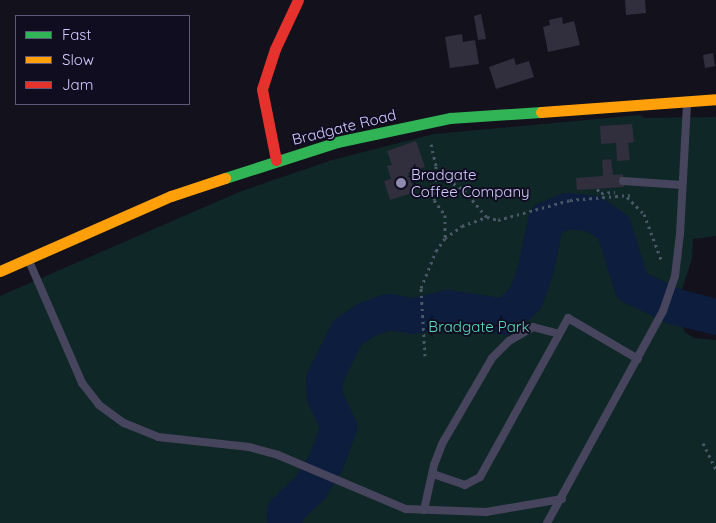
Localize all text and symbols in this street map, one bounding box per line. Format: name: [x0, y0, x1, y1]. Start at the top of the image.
legend: [15, 15, 190, 105]
text: Fast: [62, 25, 91, 44]
text: Slow: [62, 50, 94, 69]
text: Jam: [62, 75, 93, 94]
street label: Bradgate Road: [290, 105, 398, 149]
place label: Bradgate Coffee Company: [411, 165, 530, 200]
marker: Bradgate Coffee Company: [395, 177, 407, 189]
park label: Bradgate Park: [428, 318, 530, 336]

